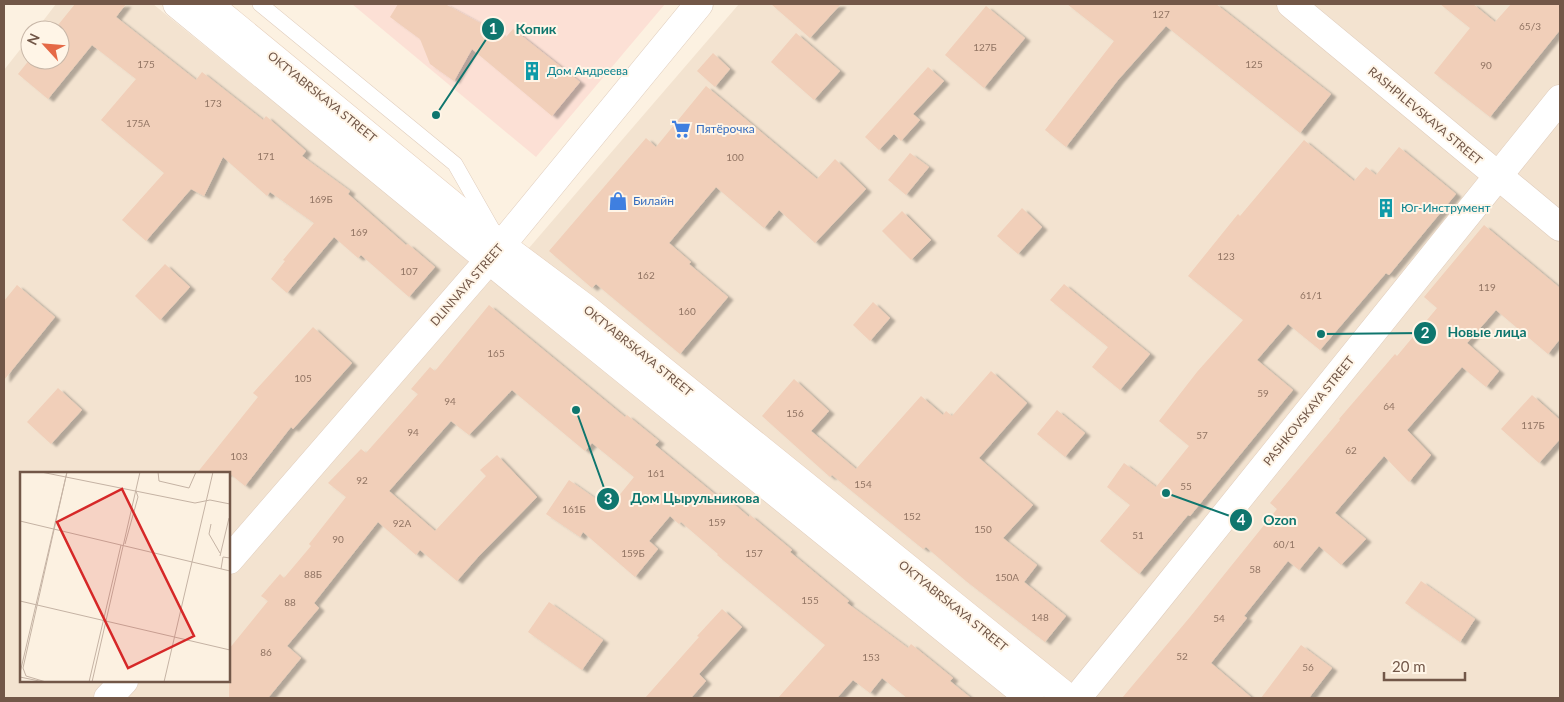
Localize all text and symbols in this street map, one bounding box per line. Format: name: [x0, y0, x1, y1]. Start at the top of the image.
house number: 127: [1152, 8, 1170, 20]
callout: Копик: [480, 14, 566, 43]
text: 1: [489, 19, 497, 37]
north arrow: [20, 20, 70, 70]
text: Копик: [516, 20, 557, 37]
house number: 65/3: [1519, 20, 1541, 32]
text: N: [23, 31, 43, 48]
house number: 127Б: [973, 41, 997, 53]
street label: OKTYABRSKAYA STREET: [265, 48, 380, 145]
house number: 175: [137, 58, 155, 70]
house number: 125: [1245, 58, 1263, 70]
house number: 90: [1480, 59, 1492, 71]
building icon: Дом Андреева: [521, 60, 543, 82]
place label: Дом Андреева: [547, 63, 628, 78]
street label: RASHPILEVSKAYA STREET: [1365, 64, 1485, 168]
house number: 173: [204, 97, 222, 109]
house number: 175А: [126, 117, 150, 129]
supermarket icon: Пятёрочка: [670, 118, 692, 140]
place label: Пятёрочка: [696, 121, 755, 136]
house number: 171: [257, 150, 275, 162]
house number: 100: [726, 151, 744, 163]
shop icon: Билайн: [607, 190, 629, 212]
house number: 169Б: [309, 193, 333, 205]
place label: Билайн: [633, 193, 674, 208]
building icon: Юг-Инструмент: [1375, 197, 1397, 219]
place label: Юг-Инструмент: [1401, 200, 1491, 215]
house number: 169: [350, 226, 368, 238]
street label: DLINNAYA STREET: [427, 241, 506, 329]
house number: 123: [1217, 250, 1235, 262]
house number: 107: [400, 265, 418, 277]
house number: 162: [637, 269, 655, 281]
house number: 119: [1478, 281, 1496, 293]
house number: 61/1: [1300, 289, 1322, 301]
street label: OKTYABRSKAYA STREET: [581, 302, 696, 399]
house number: 160: [678, 305, 696, 317]
callout: Новые лица: [1413, 318, 1537, 347]
text: 2: [1421, 323, 1430, 341]
text: Новые лица: [1447, 323, 1527, 340]
house number: 165: [487, 347, 505, 359]
street label: PASHKOVSKAYA STREET: [1260, 353, 1357, 468]
house number: 105: [294, 372, 312, 384]
house number: 59: [1257, 387, 1269, 399]
house number: 94: [444, 395, 456, 407]
house number: 64: [1383, 400, 1395, 412]
house number: 156: [786, 407, 804, 419]
house number: 117Б: [1521, 419, 1545, 431]
house number: 94: [407, 426, 419, 438]
house number: 57: [1196, 429, 1208, 441]
house number: 62: [1345, 444, 1357, 456]
house number: 103: [230, 450, 248, 462]
house number: 161: [647, 467, 665, 479]
inset map: [20, 472, 230, 682]
house number: 92: [356, 474, 368, 486]
house number: 154: [854, 478, 872, 490]
house number: 55: [1180, 480, 1192, 492]
callout: Дом Цырульникова: [595, 484, 769, 513]
text: 3: [604, 489, 612, 507]
text: Дом Цырульникова: [630, 489, 760, 506]
house number: 161Б: [562, 503, 586, 515]
callout: Ozon: [1229, 505, 1307, 534]
house number: 152: [903, 510, 921, 522]
text: 4: [1237, 510, 1246, 528]
text: Ozon: [1263, 511, 1297, 528]
house number: 159: [708, 516, 726, 528]
house number: 92А: [393, 517, 411, 529]
house number: 150: [974, 523, 992, 535]
house number: 51: [1132, 529, 1144, 541]
house number: 90: [332, 533, 344, 545]
house number: 60/1: [1273, 538, 1295, 550]
house number: 159Б: [621, 547, 645, 559]
house number: 157: [745, 547, 763, 559]
street label: OKTYABRSKAYA STREET: [896, 557, 1011, 654]
house number: 58: [1249, 563, 1261, 575]
house number: 88Б: [304, 568, 322, 580]
house number: 150А: [995, 571, 1019, 583]
house number: 155: [801, 594, 819, 606]
house number: 88: [284, 596, 296, 608]
house number: 148: [1031, 611, 1049, 623]
house number: 54: [1213, 612, 1225, 624]
house number: 86: [260, 646, 272, 658]
house number: 52: [1176, 650, 1188, 662]
scale bar: [1384, 650, 1465, 682]
house number: 153: [862, 651, 880, 663]
text: 20 m: [1392, 657, 1426, 675]
house number: 56: [1302, 661, 1314, 673]

